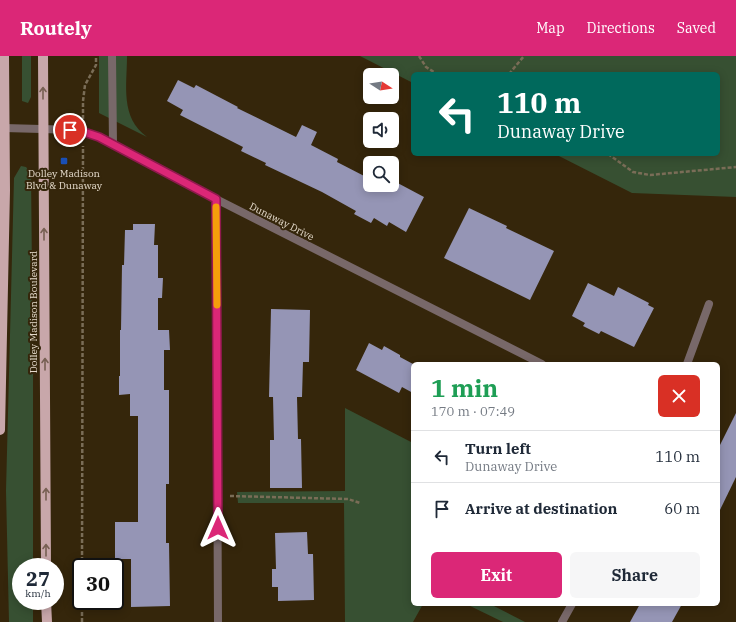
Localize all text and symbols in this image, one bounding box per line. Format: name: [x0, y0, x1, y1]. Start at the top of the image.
text: Routely: [20, 16, 92, 40]
text: Map: [536, 19, 565, 37]
text: Directions: [587, 19, 655, 37]
text: Saved: [677, 19, 716, 37]
north arrow: [363, 68, 399, 104]
map controls: [363, 68, 399, 192]
text: 110 m: [497, 84, 581, 121]
one-way arrow: [39, 87, 47, 100]
icon: left: [431, 88, 483, 140]
button: sound: [363, 112, 399, 148]
pin: [53, 113, 87, 147]
icon: arrive: [59, 119, 81, 141]
text: Dunaway Drive: [497, 120, 625, 143]
marker: Dolley Madison Blvd & Dunaway: [59, 156, 69, 166]
button: search: [363, 156, 399, 192]
place label: Dolley Madison Blvd & Dunaway: [26, 167, 103, 192]
street label: Dunaway Drive: [247, 200, 316, 243]
one-way arrow: [40, 228, 48, 241]
street label: Dolley Madison Boulevard: [27, 251, 40, 373]
one-way arrow: [41, 358, 49, 371]
text: 1 min: [431, 372, 498, 404]
button: close: [658, 375, 700, 417]
text: 170 m · 07:49: [431, 403, 515, 420]
text: Turn left: [465, 439, 531, 458]
icon: left: [431, 446, 453, 468]
text: 110 m: [655, 447, 700, 466]
text: Dunaway Drive: [465, 458, 557, 475]
one-way arrow: [42, 488, 50, 501]
icon: arrive: [431, 498, 453, 520]
text: Arrive at destination: [465, 499, 617, 518]
text: 60 m: [664, 499, 700, 518]
position arrow: [197, 507, 239, 549]
one-way arrow: [42, 544, 50, 557]
button: Exit: [431, 552, 562, 598]
button: Share: [570, 552, 700, 598]
speed limit sign: 30: [72, 558, 124, 610]
text: 27: [26, 565, 50, 592]
text: km/h: [25, 587, 51, 600]

